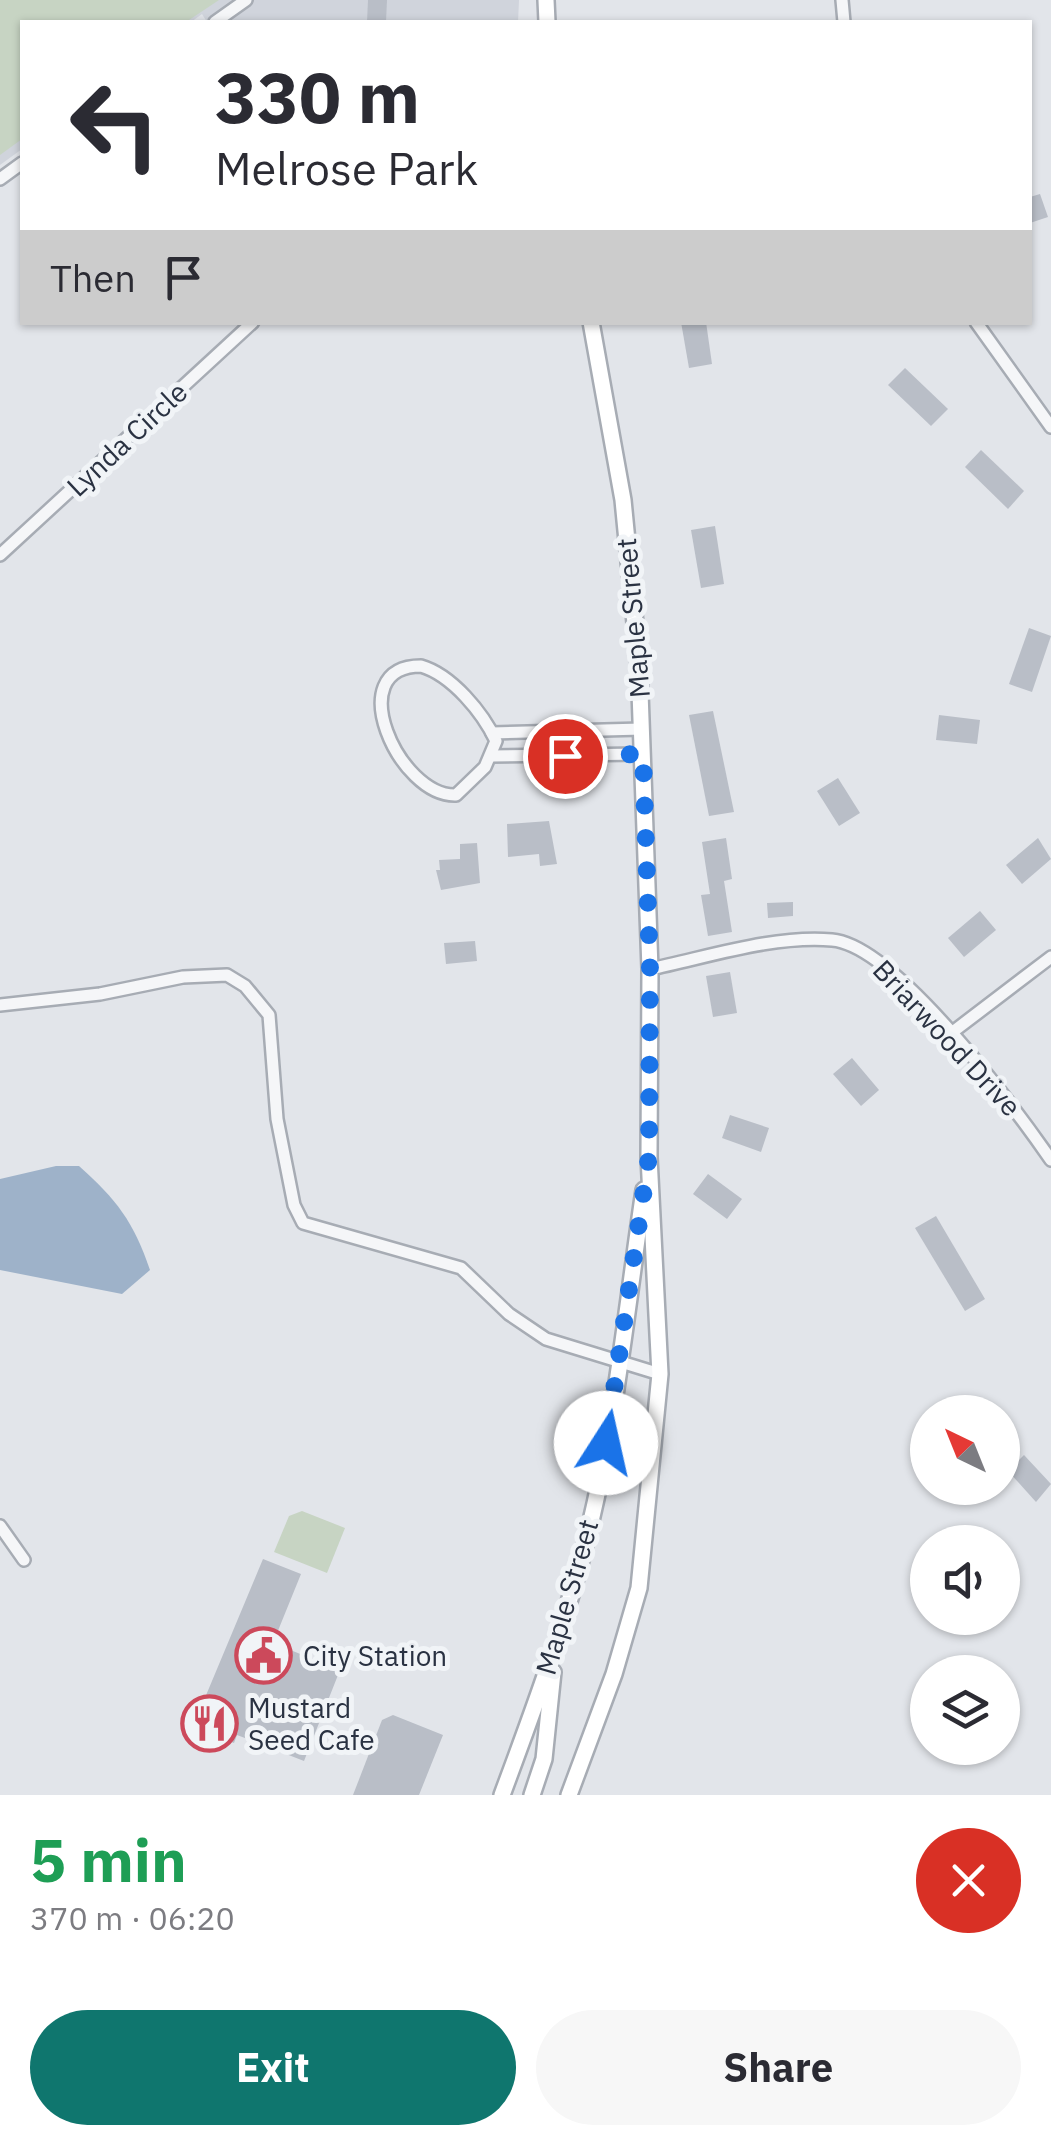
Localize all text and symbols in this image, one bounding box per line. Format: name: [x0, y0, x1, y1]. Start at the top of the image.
text: 330 m: [215, 51, 420, 142]
icon: left: [50, 60, 180, 190]
text: Melrose Park: [215, 139, 478, 197]
icon: arrive: [156, 250, 211, 305]
text: Then: [50, 253, 136, 302]
street label: Lynda Circle: [58, 373, 195, 504]
street label: Maple Street: [607, 537, 658, 700]
pin: [523, 714, 608, 799]
icon: arrive: [538, 729, 593, 784]
street label: Briarwood Drive: [865, 951, 1030, 1124]
position arrow: [554, 1391, 658, 1495]
north arrow: [910, 1395, 1020, 1505]
map controls: [910, 1395, 1020, 1765]
street label: Maple Street: [527, 1515, 606, 1679]
button: sound: [910, 1525, 1020, 1635]
public building icon: City Station: [234, 1626, 294, 1686]
place label: City Station: [303, 1637, 447, 1674]
button: layers: [910, 1655, 1020, 1765]
place label: Mustard Seed Cafe: [248, 1689, 375, 1758]
restaurant icon: Mustard Seed Cafe: [179, 1694, 239, 1754]
text: 5 min: [30, 1820, 187, 1899]
button: close: [916, 1828, 1021, 1933]
text: 370 m · 06:20: [30, 1897, 235, 1939]
button: Exit: [30, 2010, 516, 2125]
button: Share: [536, 2010, 1021, 2125]

